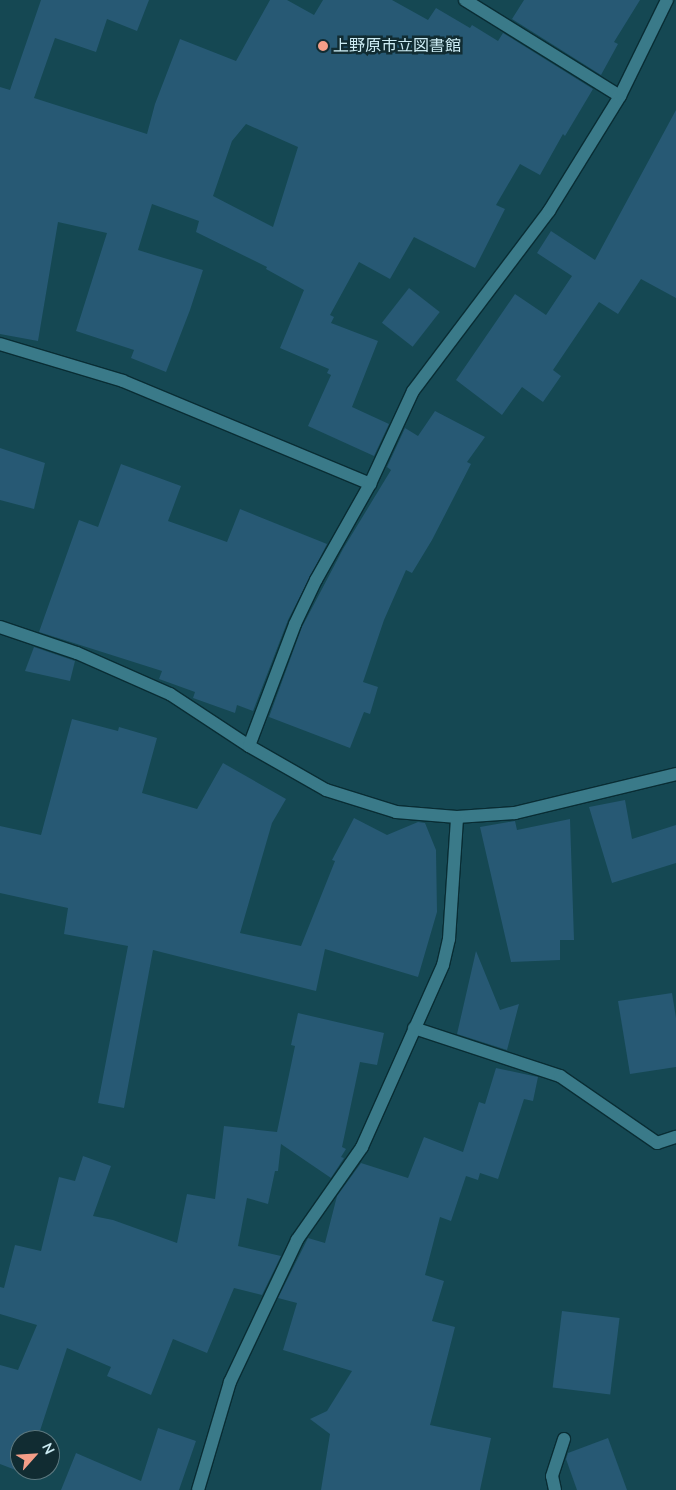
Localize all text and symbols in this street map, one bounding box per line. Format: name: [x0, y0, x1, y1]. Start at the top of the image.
place label: 上野原市立図書館: [333, 36, 461, 56]
marker: 上野原市立図書館: [317, 40, 329, 52]
north arrow: [10, 1430, 60, 1480]
text: N: [37, 1440, 59, 1458]

